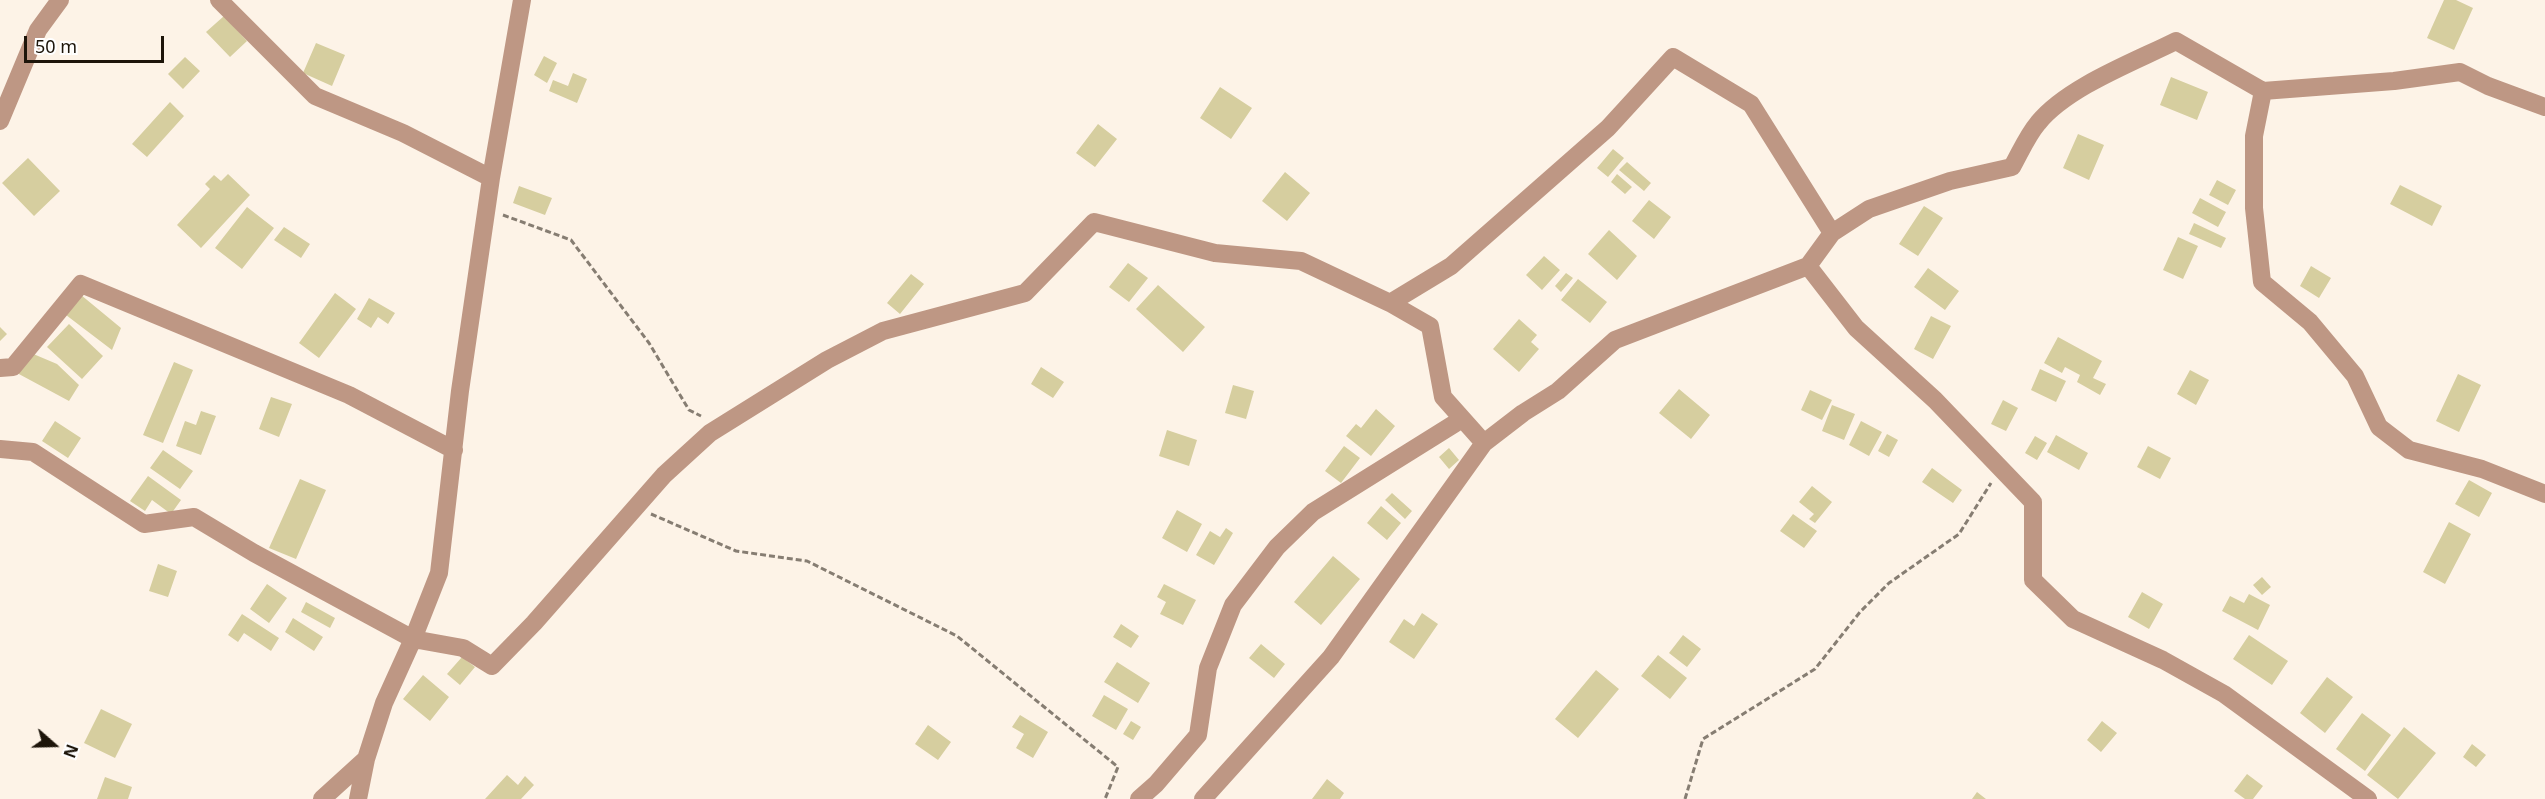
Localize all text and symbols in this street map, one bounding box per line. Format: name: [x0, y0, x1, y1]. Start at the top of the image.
scale bar: [27, 24, 166, 62]
text: 50 m: [35, 34, 77, 58]
north arrow: [24, 715, 84, 775]
text: N: [58, 741, 83, 761]

